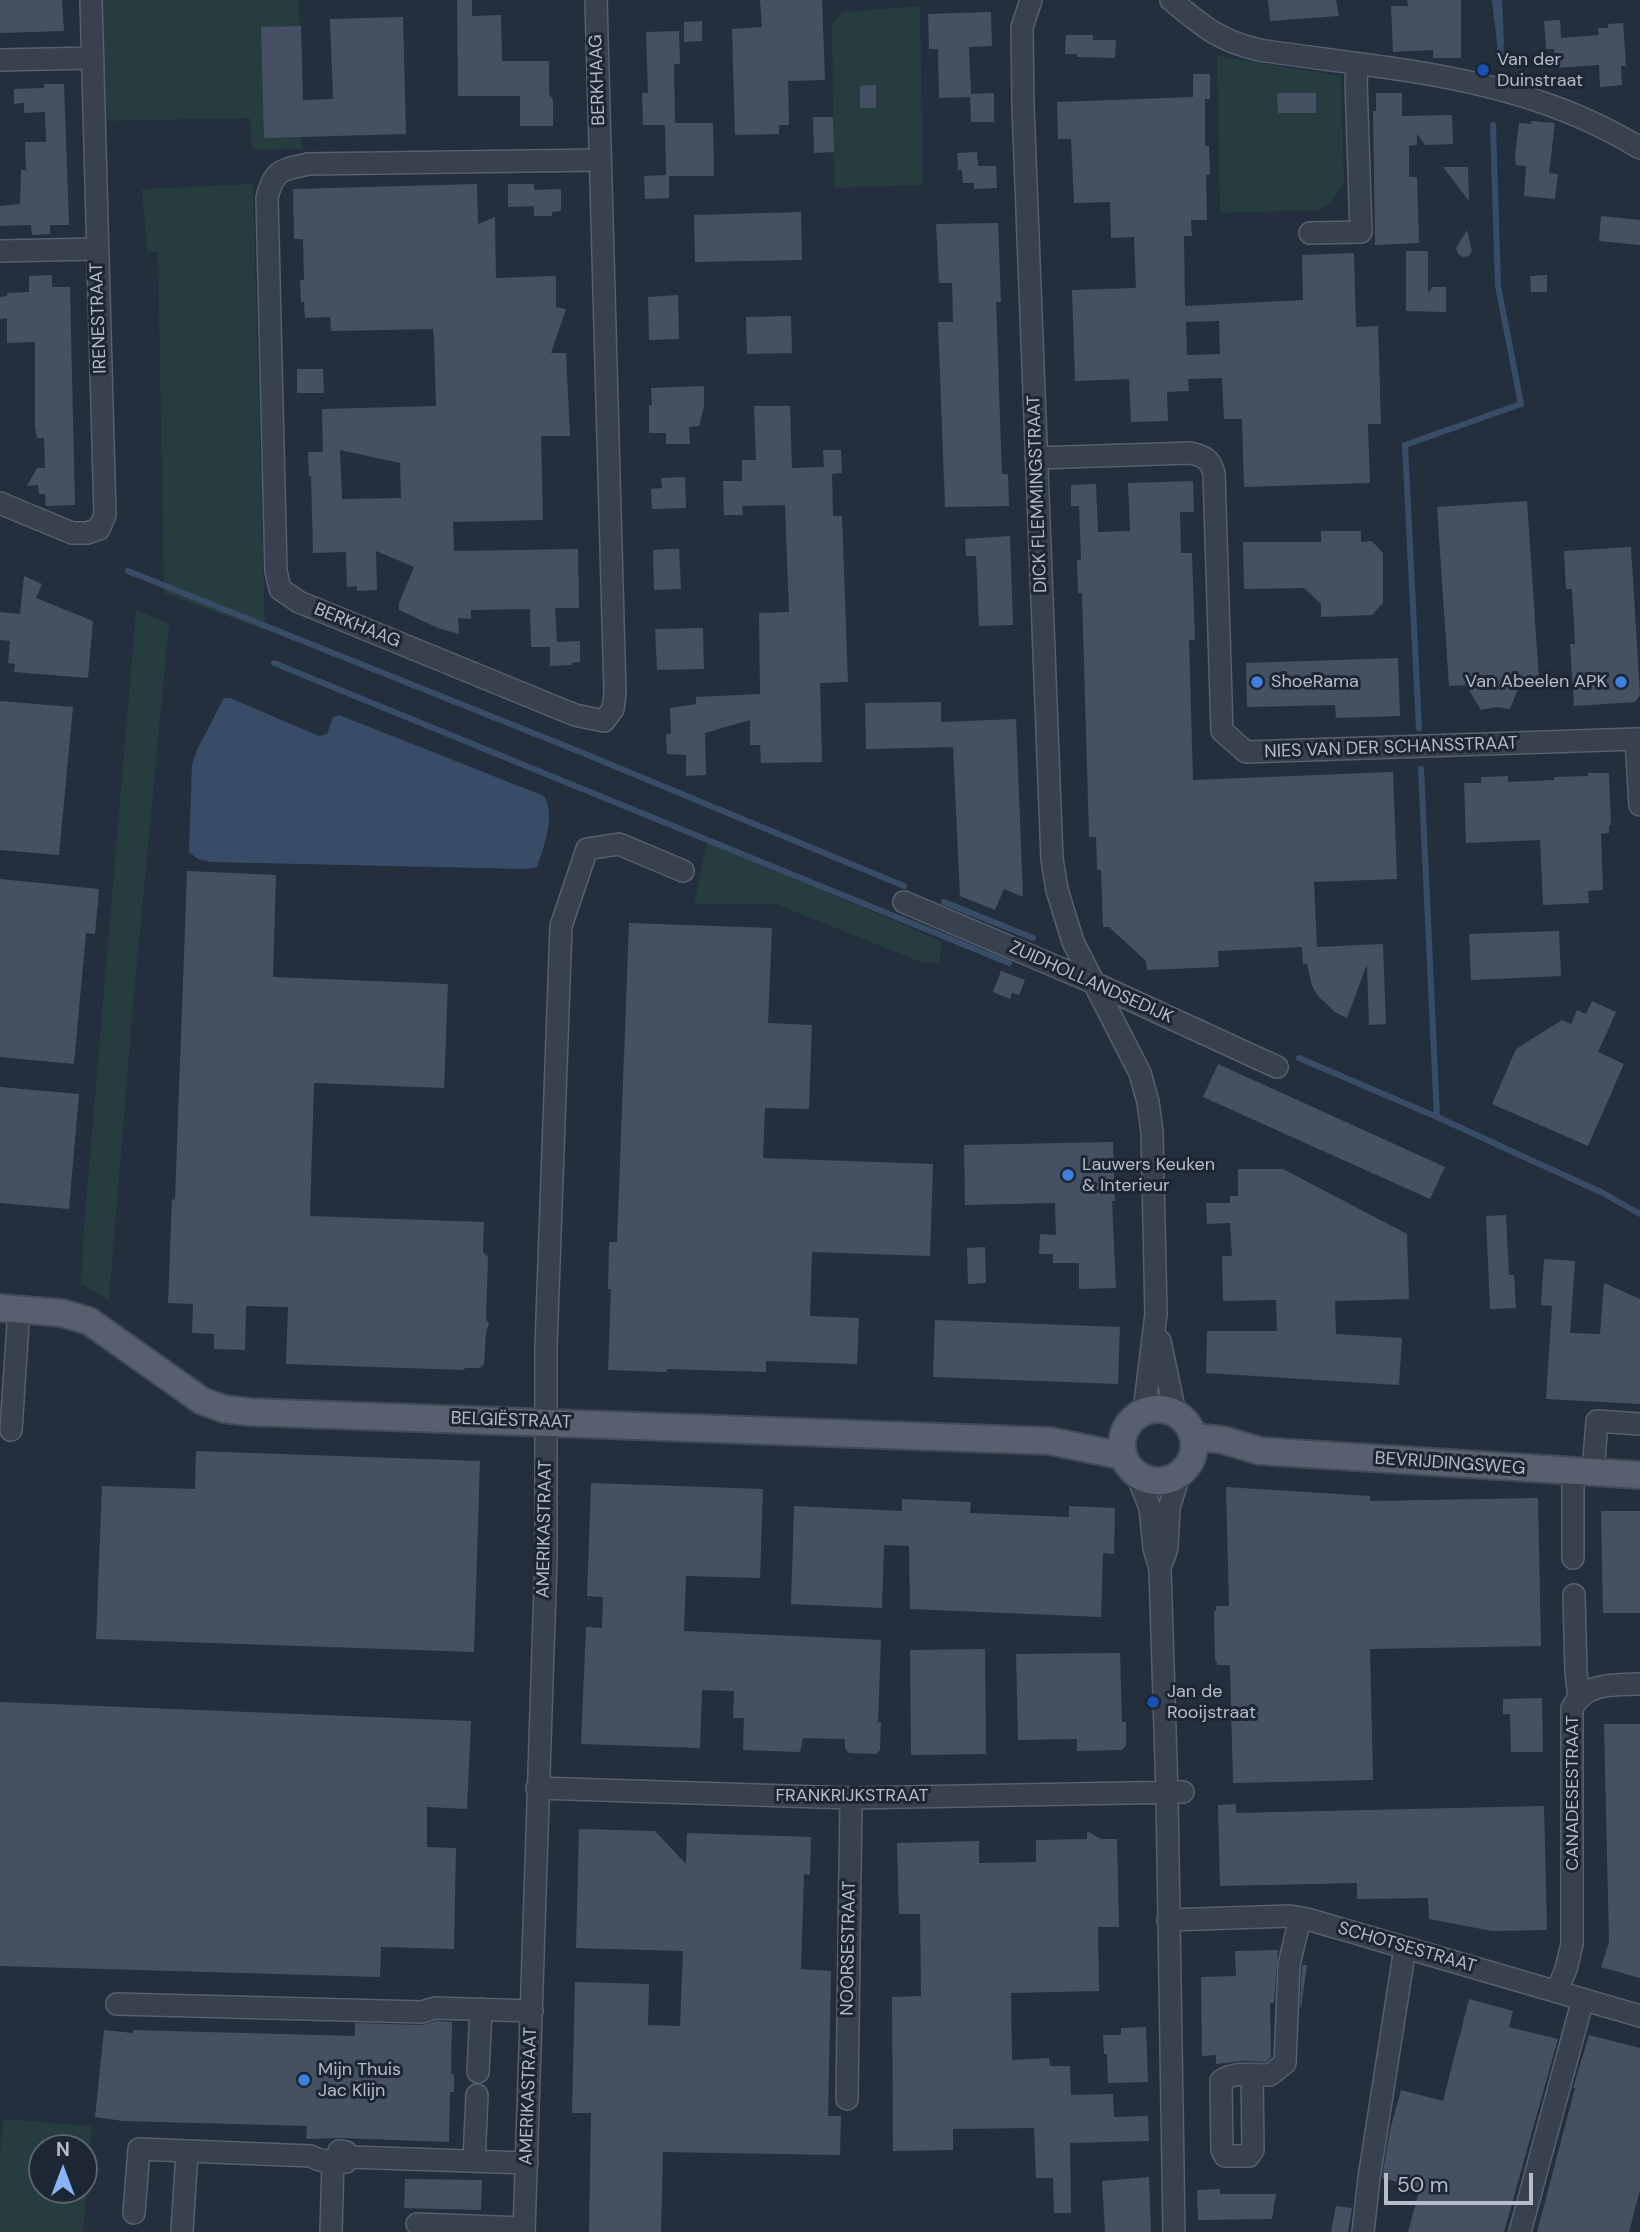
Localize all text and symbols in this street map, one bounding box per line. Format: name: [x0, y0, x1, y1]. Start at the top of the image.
street label: BERKHAAG: [586, 34, 610, 126]
place label: Van der Duinstraat: [1497, 49, 1583, 92]
marker: Van der Duinstraat: [1475, 62, 1491, 78]
street label: IRENESTRAAT: [86, 262, 112, 374]
street label: DICK FLEMMINGSTRAAT: [1024, 395, 1052, 593]
street label: BERKHAAG: [311, 599, 403, 653]
place label: ShoeRama: [1271, 671, 1359, 693]
place label: Van Abeelen APK: [1465, 671, 1607, 693]
marker: ShoeRama: [1249, 674, 1265, 690]
marker: Van Abeelen APK: [1613, 674, 1629, 690]
street label: NIES VAN DER SCHANSSTRAAT: [1264, 733, 1518, 763]
street label: ZUIDHOLLANDSEDIJK: [1006, 937, 1176, 1029]
place label: Lauwers Keuken & Interieur: [1082, 1154, 1215, 1196]
marker: Lauwers Keuken & Interieur: [1060, 1167, 1076, 1183]
street label: BELGIËSTRAAT: [450, 1408, 572, 1434]
street label: BEVRIJDINGSWEG: [1374, 1448, 1526, 1480]
street label: AMERIKASTRAAT: [533, 1460, 557, 1598]
place label: Jan de Rooijstraat: [1167, 1681, 1256, 1724]
marker: Jan de Rooijstraat: [1145, 1694, 1161, 1710]
street label: CANADESESTRAAT: [1562, 1715, 1584, 1871]
street label: FRANKRIJKSTRAAT: [775, 1785, 929, 1807]
street label: NOORSESTRAAT: [837, 1880, 861, 2016]
street label: SCHOTSESTRAAT: [1335, 1918, 1479, 1978]
street label: AMERIKASTRAAT: [516, 2027, 542, 2165]
place label: Mijn Thuis Jac Klijn: [318, 2059, 401, 2102]
marker: Mijn Thuis Jac Klijn: [296, 2072, 312, 2088]
north arrow: [28, 2134, 98, 2204]
text: N: [56, 2137, 70, 2162]
scale bar: [1388, 2158, 1537, 2202]
text: 50 m: [1397, 2171, 1448, 2199]

